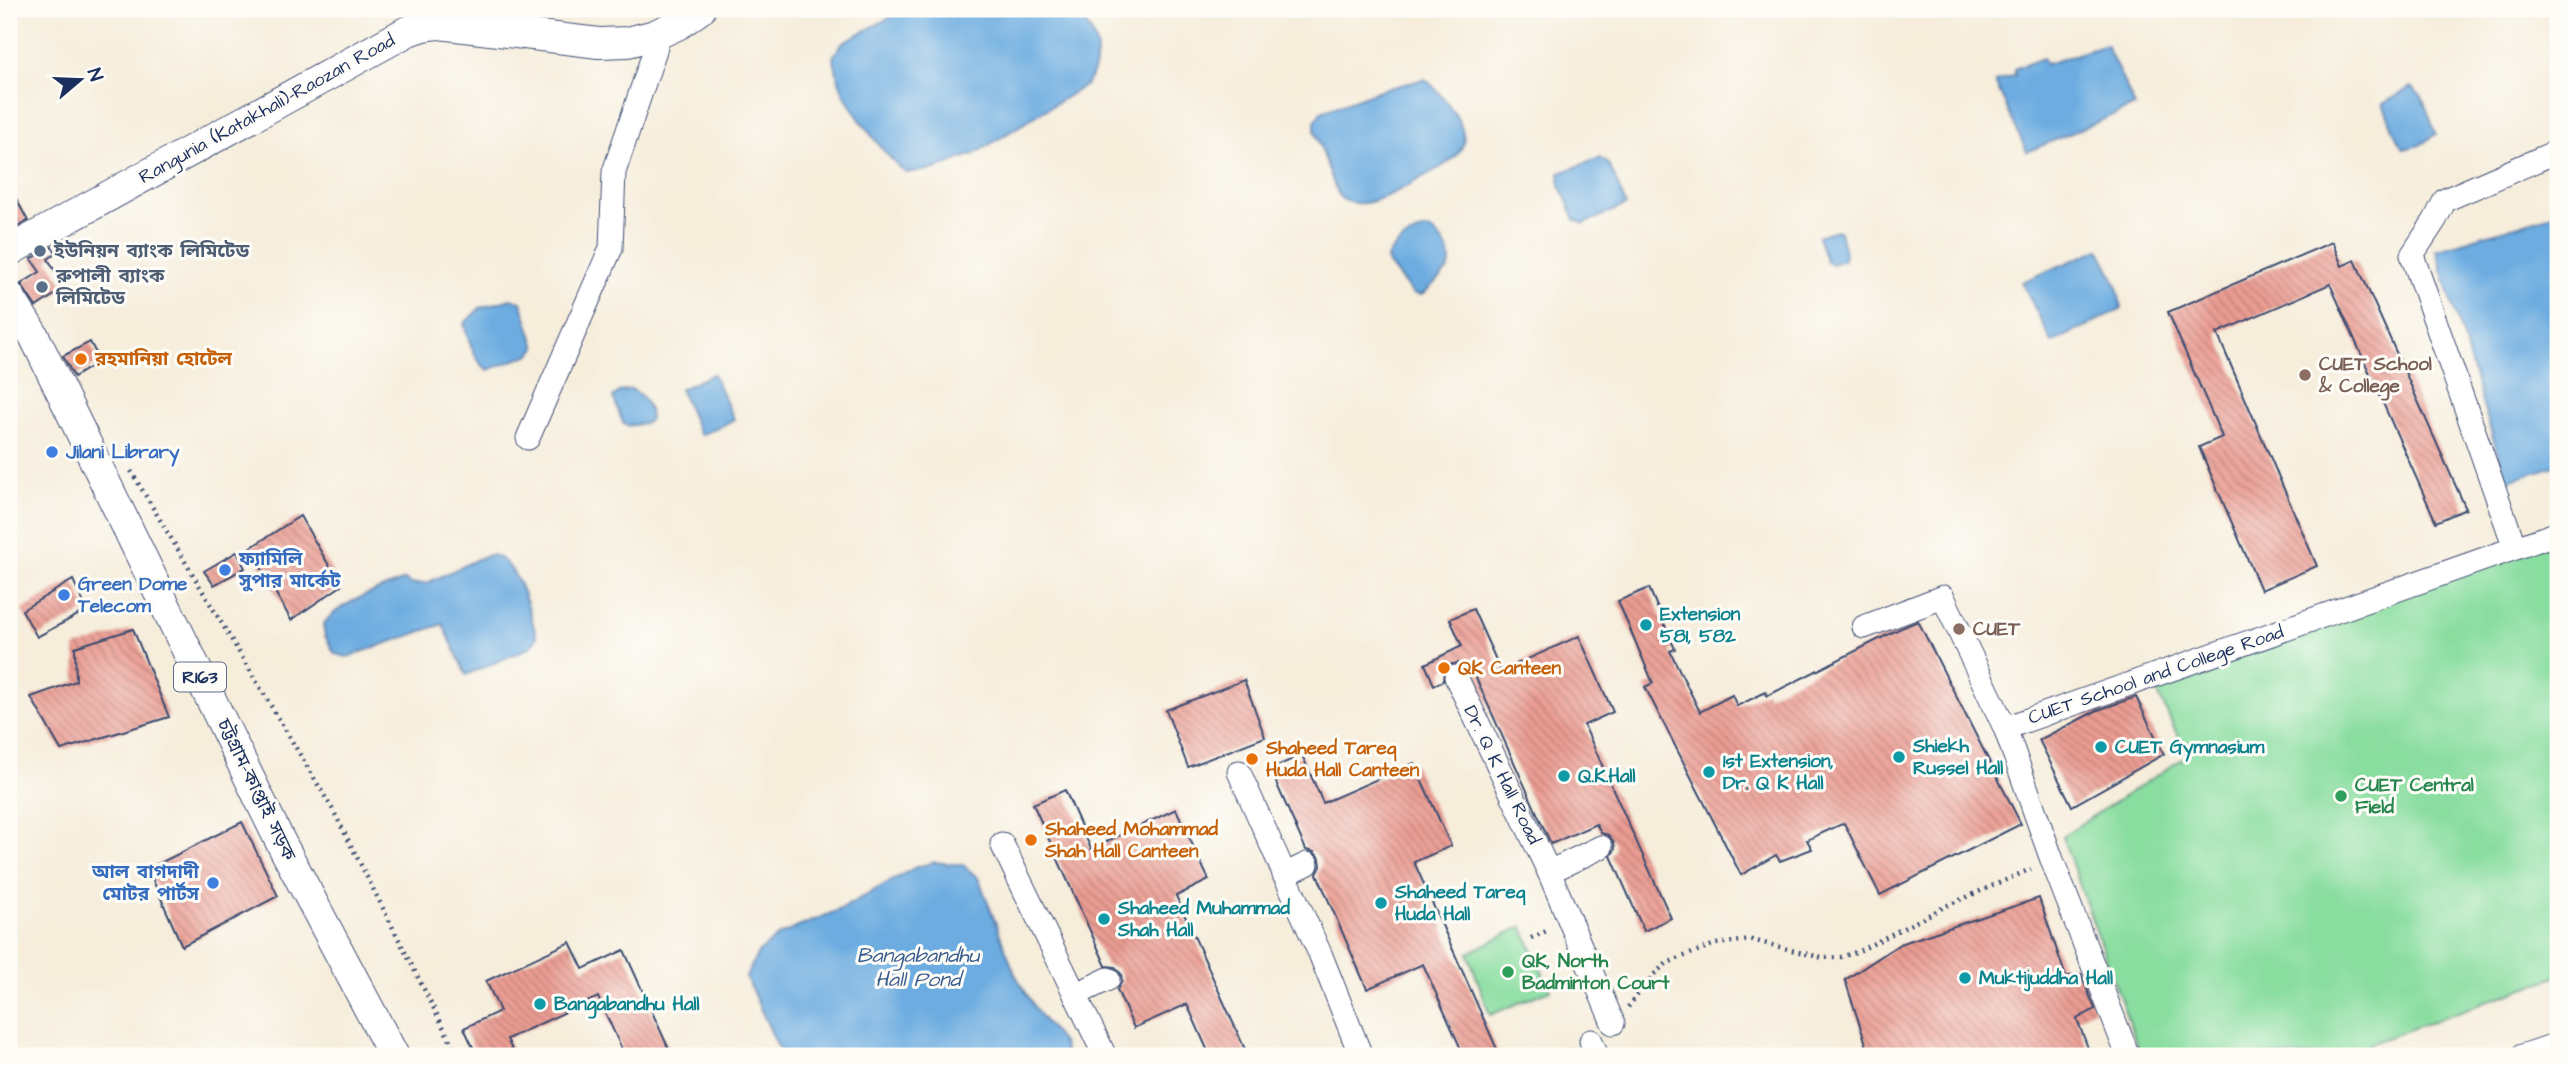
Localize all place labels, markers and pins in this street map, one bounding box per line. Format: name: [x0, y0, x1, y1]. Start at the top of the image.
place label: ইউনিয়ন ব্যাংক লিমিটেড: [53, 238, 249, 265]
marker: ইউনিয়ন ব্যাংক লিমিটেড: [32, 243, 48, 259]
place label: রুপালী ব্যাংক লিমিটেড: [55, 263, 165, 312]
marker: রুপালী ব্যাংক লিমিটেড: [34, 279, 50, 295]
place label: রহমানিয়া হোটেল: [94, 346, 233, 373]
marker: রহমানিয়া হোটেল: [73, 351, 89, 367]
place label: CUET School & College: [2318, 351, 2432, 401]
marker: CUET School & College: [2297, 367, 2313, 383]
place label: Jilani Library: [65, 439, 180, 467]
marker: Jilani Library: [44, 444, 60, 460]
place label: ফ্যামিলি সুপার মার্কেট: [238, 546, 341, 595]
marker: ফ্যামিলি সুপার মার্কেট: [217, 562, 233, 578]
place label: Green Dome Telecom: [77, 571, 188, 620]
marker: Green Dome Telecom: [56, 587, 72, 603]
place label: Extension 581, 582: [1660, 601, 1741, 650]
place label: CUET: [1973, 616, 2021, 643]
marker: Extension 581, 582: [1638, 617, 1654, 633]
marker: CUET: [1951, 621, 1967, 637]
place label: QK Canteen: [1458, 655, 1562, 682]
marker: QK Canteen: [1436, 660, 1452, 676]
place label: Shiekh Russel Hall: [1912, 733, 2003, 782]
place label: CUET Gymnasium: [2115, 734, 2265, 762]
place label: Shaheed Tareq Huda Hall Canteen: [1265, 735, 1420, 784]
marker: CUET Gymnasium: [2093, 739, 2109, 755]
place label: 1st Extension, Dr. Q K Hall: [1723, 748, 1834, 797]
marker: Shiekh Russel Hall: [1891, 749, 1907, 765]
marker: Shaheed Tareq Huda Hall Canteen: [1244, 751, 1260, 767]
place label: Q.K.Hall: [1578, 763, 1636, 790]
marker: 1st Extension, Dr. Q K Hall: [1701, 764, 1717, 780]
marker: Q.K.Hall: [1556, 768, 1572, 784]
place label: CUET Central Field: [2355, 772, 2474, 821]
marker: CUET Central Field: [2333, 788, 2349, 804]
place label: Shaheed Mohammad Shah Hall Canteen: [1044, 816, 1218, 865]
marker: Shaheed Mohammad Shah Hall Canteen: [1023, 832, 1039, 848]
place label: আল বাগদাদী মোটর পার্টস: [91, 859, 200, 908]
marker: আল বাগদাদী মোটর পার্টস: [205, 875, 221, 891]
place label: Shaheed Tareq Huda Hall: [1394, 879, 1526, 928]
place label: Shaheed Muhammad Shah Hall: [1117, 895, 1290, 944]
marker: Shaheed Tareq Huda Hall: [1373, 895, 1389, 911]
marker: Shaheed Muhammad Shah Hall: [1096, 911, 1112, 927]
place label: QK, North Badminton Court: [1522, 948, 1670, 997]
marker: QK, North Badminton Court: [1500, 964, 1516, 980]
place label: Muktijuddha Hall: [1979, 965, 2113, 992]
marker: Muktijuddha Hall: [1957, 970, 1973, 986]
place label: Bangabandhu Hall: [554, 991, 700, 1019]
marker: Bangabandhu Hall: [532, 996, 548, 1012]

